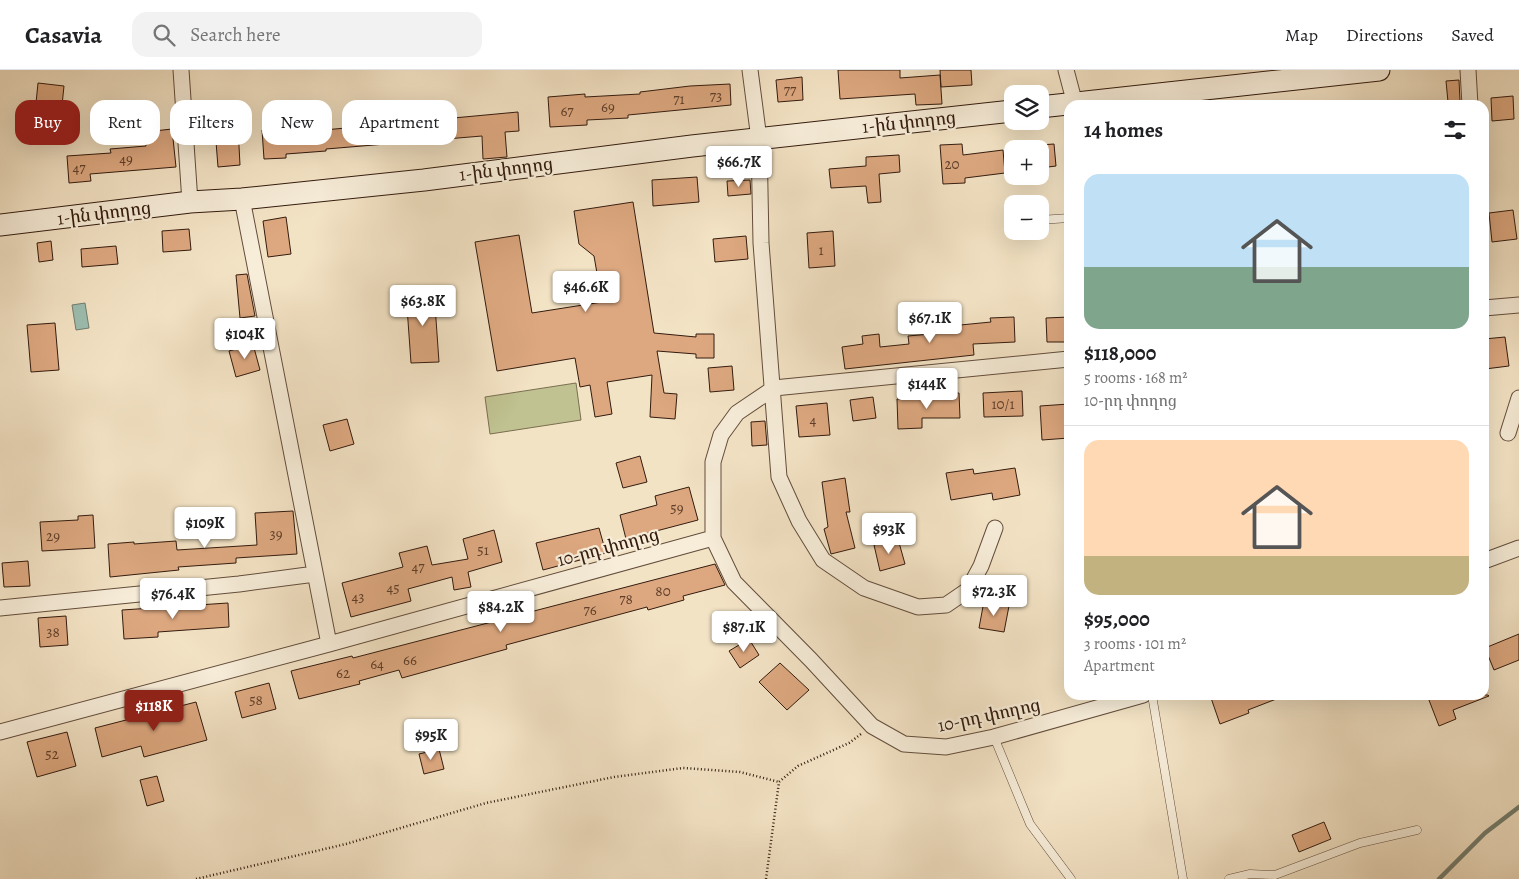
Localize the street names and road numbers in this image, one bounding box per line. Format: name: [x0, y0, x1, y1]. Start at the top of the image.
street label: 1-ին փողոց: [861, 105, 957, 139]
street label: 1-ին փողոց: [458, 151, 554, 187]
street label: 1-ին փողոց: [56, 195, 152, 231]
street label: 10-րդ փողոց: [554, 522, 662, 572]
street label: 10-րդ փողոց: [935, 692, 1043, 738]

